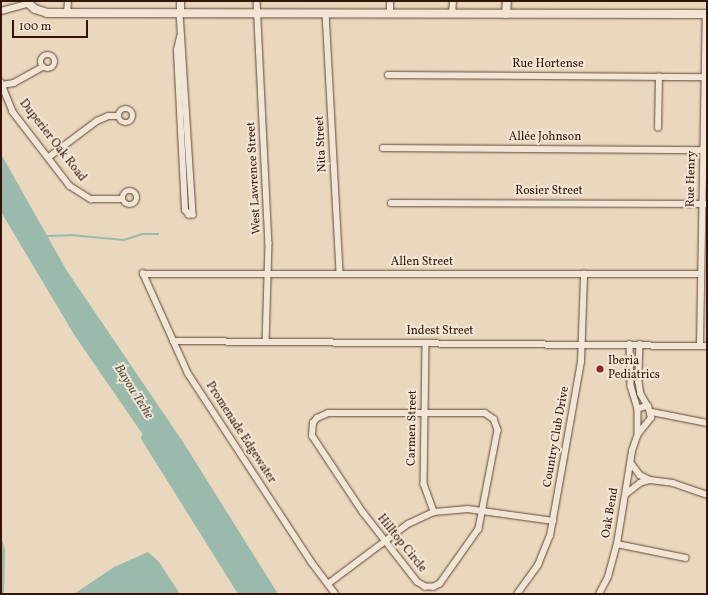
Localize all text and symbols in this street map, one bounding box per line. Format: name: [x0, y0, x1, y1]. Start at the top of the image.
scale bar: [14, 12, 90, 38]
text: 100 m: [19, 19, 51, 35]
street label: Rue Hortense: [512, 58, 584, 72]
street label: Duperier Oak Road: [15, 97, 89, 185]
street label: Nita Street: [313, 115, 331, 173]
street label: West Lawrence Street: [245, 121, 265, 235]
street label: Allée Johnson: [509, 131, 581, 145]
street label: Rue Henry: [684, 151, 700, 207]
street label: Rosier Street: [515, 185, 583, 199]
street label: Allen Street: [391, 256, 453, 270]
street label: Indest Street: [406, 325, 474, 339]
place label: Iberia Pediatrics: [608, 355, 660, 383]
water label: Bayou Teche: [110, 362, 156, 422]
marker: Iberia Pediatrics: [595, 364, 605, 374]
street label: Promenade Edgewater: [202, 379, 278, 487]
street label: Country Club Drive: [541, 385, 573, 489]
street label: Carmen Street: [405, 390, 421, 466]
street label: Oak Bend: [600, 487, 622, 539]
street label: Hilltop Circle: [373, 512, 429, 576]

